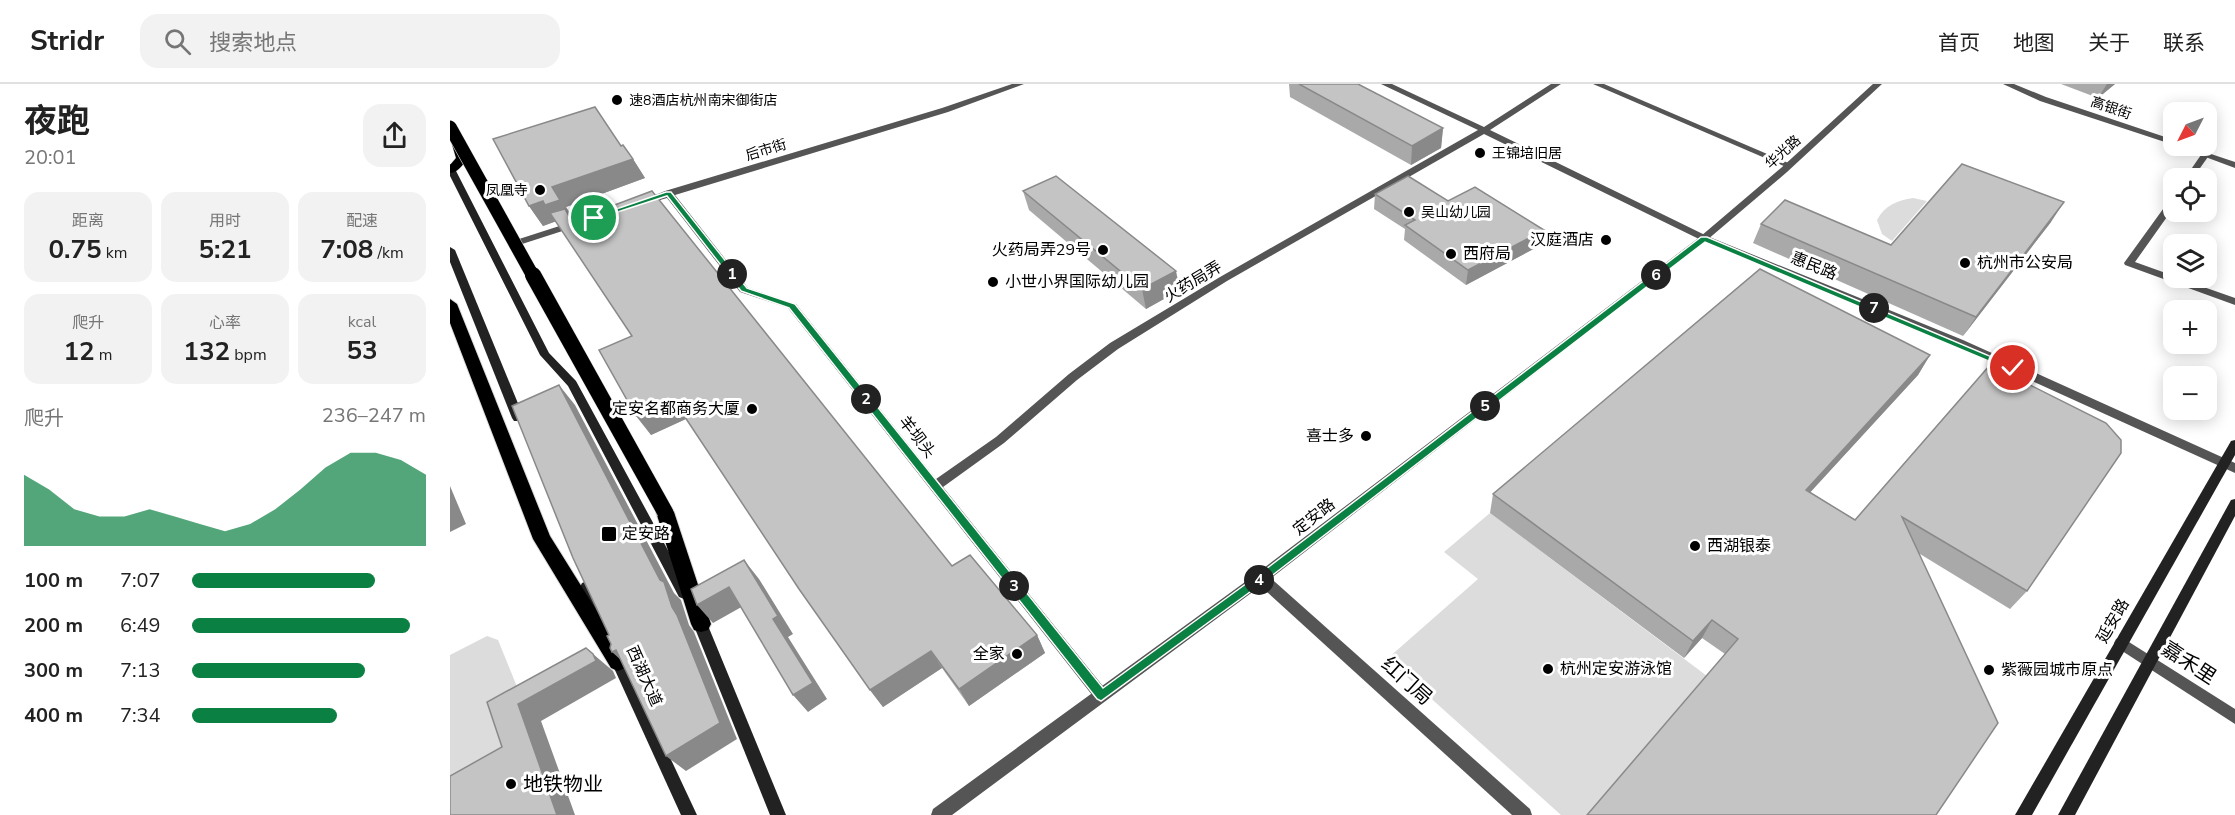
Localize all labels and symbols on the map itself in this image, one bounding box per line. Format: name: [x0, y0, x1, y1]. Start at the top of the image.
place label: 速8酒店杭州南宋御街店: [629, 91, 777, 110]
street label: 高银街: [2088, 92, 2134, 124]
marker: 速8酒店杭州南宋御街店: [610, 93, 624, 107]
north arrow: [2163, 102, 2217, 156]
street label: 华光路: [1761, 131, 1805, 173]
street label: 后市街: [743, 135, 789, 165]
place label: 王锦培旧居: [1492, 144, 1562, 163]
marker: 王锦培旧居: [1473, 146, 1487, 160]
place label: 凤凰寺: [486, 181, 528, 200]
marker: 凤凰寺: [533, 183, 547, 197]
pin: [568, 192, 619, 243]
place label: 吴山幼儿园: [1421, 203, 1491, 222]
marker: 吴山幼儿园: [1402, 205, 1416, 219]
place label: 汉庭酒店: [1530, 229, 1594, 251]
marker: 汉庭酒店: [1599, 233, 1613, 247]
place label: 火药局弄29号: [992, 239, 1091, 261]
marker: 火药局弄29号: [1096, 243, 1110, 257]
place label: 西府局: [1463, 243, 1511, 265]
marker: 西府局: [1444, 247, 1458, 261]
street label: 惠民路: [1788, 247, 1840, 285]
place label: 杭州市公安局: [1977, 252, 2073, 274]
street label: 火药局弄: [1160, 256, 1226, 308]
marker: 杭州市公安局: [1958, 256, 1972, 270]
pin: 1: [717, 259, 747, 289]
pin: 6: [1641, 260, 1671, 290]
place label: 小世小界国际幼儿园: [1005, 271, 1149, 293]
marker: 小世小界国际幼儿园: [986, 275, 1000, 289]
pin: 7: [1859, 293, 1889, 323]
pin: [1987, 342, 2038, 393]
pin: 2: [851, 384, 881, 414]
pin: 5: [1470, 391, 1500, 421]
place label: 定安名都商务大厦: [612, 398, 740, 420]
marker: 定安名都商务大厦: [745, 402, 759, 416]
street label: 羊坝头: [894, 411, 940, 463]
place label: 喜士多: [1306, 425, 1354, 447]
marker: 喜士多: [1359, 429, 1373, 443]
street label: 定安路: [1288, 494, 1340, 540]
place label: 定安路: [622, 523, 670, 545]
marker: 定安路: [600, 525, 618, 543]
place label: 西湖银泰: [1707, 535, 1771, 557]
marker: 西湖银泰: [1688, 539, 1702, 553]
pin: 4: [1244, 565, 1274, 595]
pin: 3: [999, 571, 1029, 601]
street label: 延安路: [2091, 595, 2135, 647]
street label: 嘉禾里: [2156, 635, 2222, 691]
street label: 西湖大道: [621, 642, 667, 710]
place label: 全家: [973, 643, 1005, 665]
marker: 全家: [1010, 647, 1024, 661]
street label: 红门局: [1376, 651, 1438, 711]
place label: 杭州定安游泳馆: [1560, 658, 1672, 680]
place label: 紫薇园城市原点: [2001, 659, 2113, 681]
marker: 杭州定安游泳馆: [1541, 662, 1555, 676]
marker: 紫薇园城市原点: [1982, 663, 1996, 677]
place label: 地铁物业: [523, 771, 603, 798]
marker: 地铁物业: [504, 777, 518, 791]

